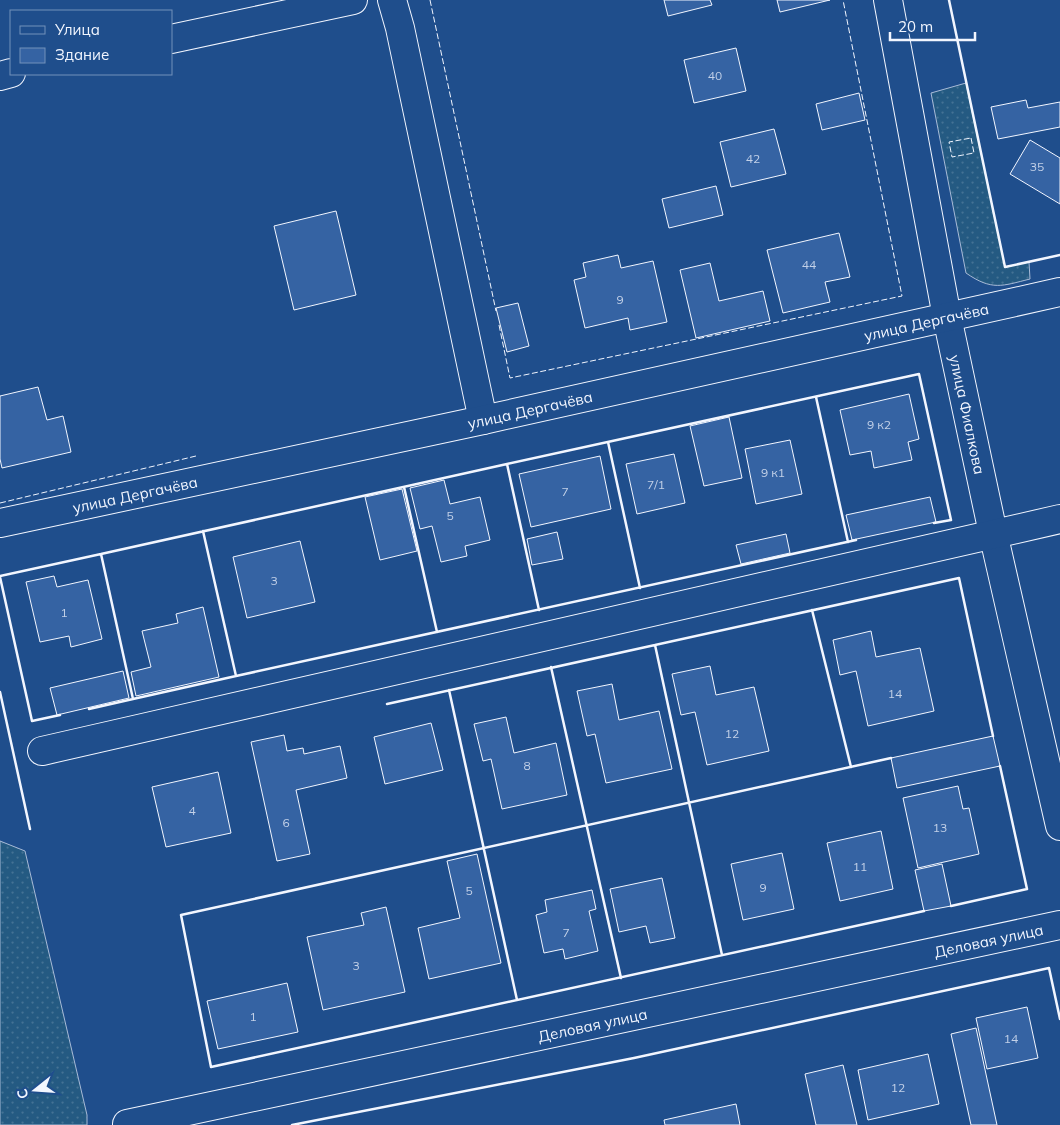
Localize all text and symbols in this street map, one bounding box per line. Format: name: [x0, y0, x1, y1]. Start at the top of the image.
legend: [10, 10, 172, 75]
scale bar: [890, 10, 975, 42]
text: 20 m: [898, 17, 933, 36]
text: Улица: [54, 20, 100, 39]
text: Здание: [55, 45, 109, 64]
house number: 40: [708, 68, 722, 83]
house number: 42: [746, 151, 760, 166]
house number: 35: [1030, 159, 1044, 174]
house number: 44: [802, 257, 816, 272]
house number: 9: [616, 292, 624, 307]
street label: улица Дергачёва: [862, 299, 991, 345]
street label: улица Фиалкова: [946, 353, 990, 476]
street label: улица Дергачёва: [466, 387, 594, 433]
house number: 9 к2: [867, 417, 891, 432]
house number: 9 к1: [761, 465, 785, 480]
street label: улица Дергачёва: [71, 472, 199, 517]
house number: 7/1: [647, 477, 665, 492]
house number: 7: [561, 484, 569, 499]
house number: 5: [446, 508, 454, 523]
house number: 3: [270, 573, 278, 588]
house number: 1: [60, 605, 68, 620]
house number: 14: [888, 686, 902, 701]
house number: 12: [725, 726, 739, 741]
house number: 8: [523, 758, 531, 773]
house number: 4: [188, 803, 196, 818]
house number: 6: [282, 815, 290, 830]
house number: 13: [933, 820, 947, 835]
house number: 11: [853, 859, 867, 874]
house number: 9: [759, 880, 767, 895]
house number: 5: [465, 883, 473, 898]
street label: Деловая улица: [932, 919, 1045, 961]
house number: 7: [562, 925, 570, 940]
house number: 3: [352, 958, 360, 973]
street label: Деловая улица: [536, 1004, 649, 1046]
house number: 1: [249, 1009, 257, 1024]
house number: 14: [1004, 1031, 1018, 1046]
north arrow: [10, 1065, 60, 1115]
house number: 12: [891, 1080, 905, 1095]
text: С: [13, 1087, 33, 1101]

